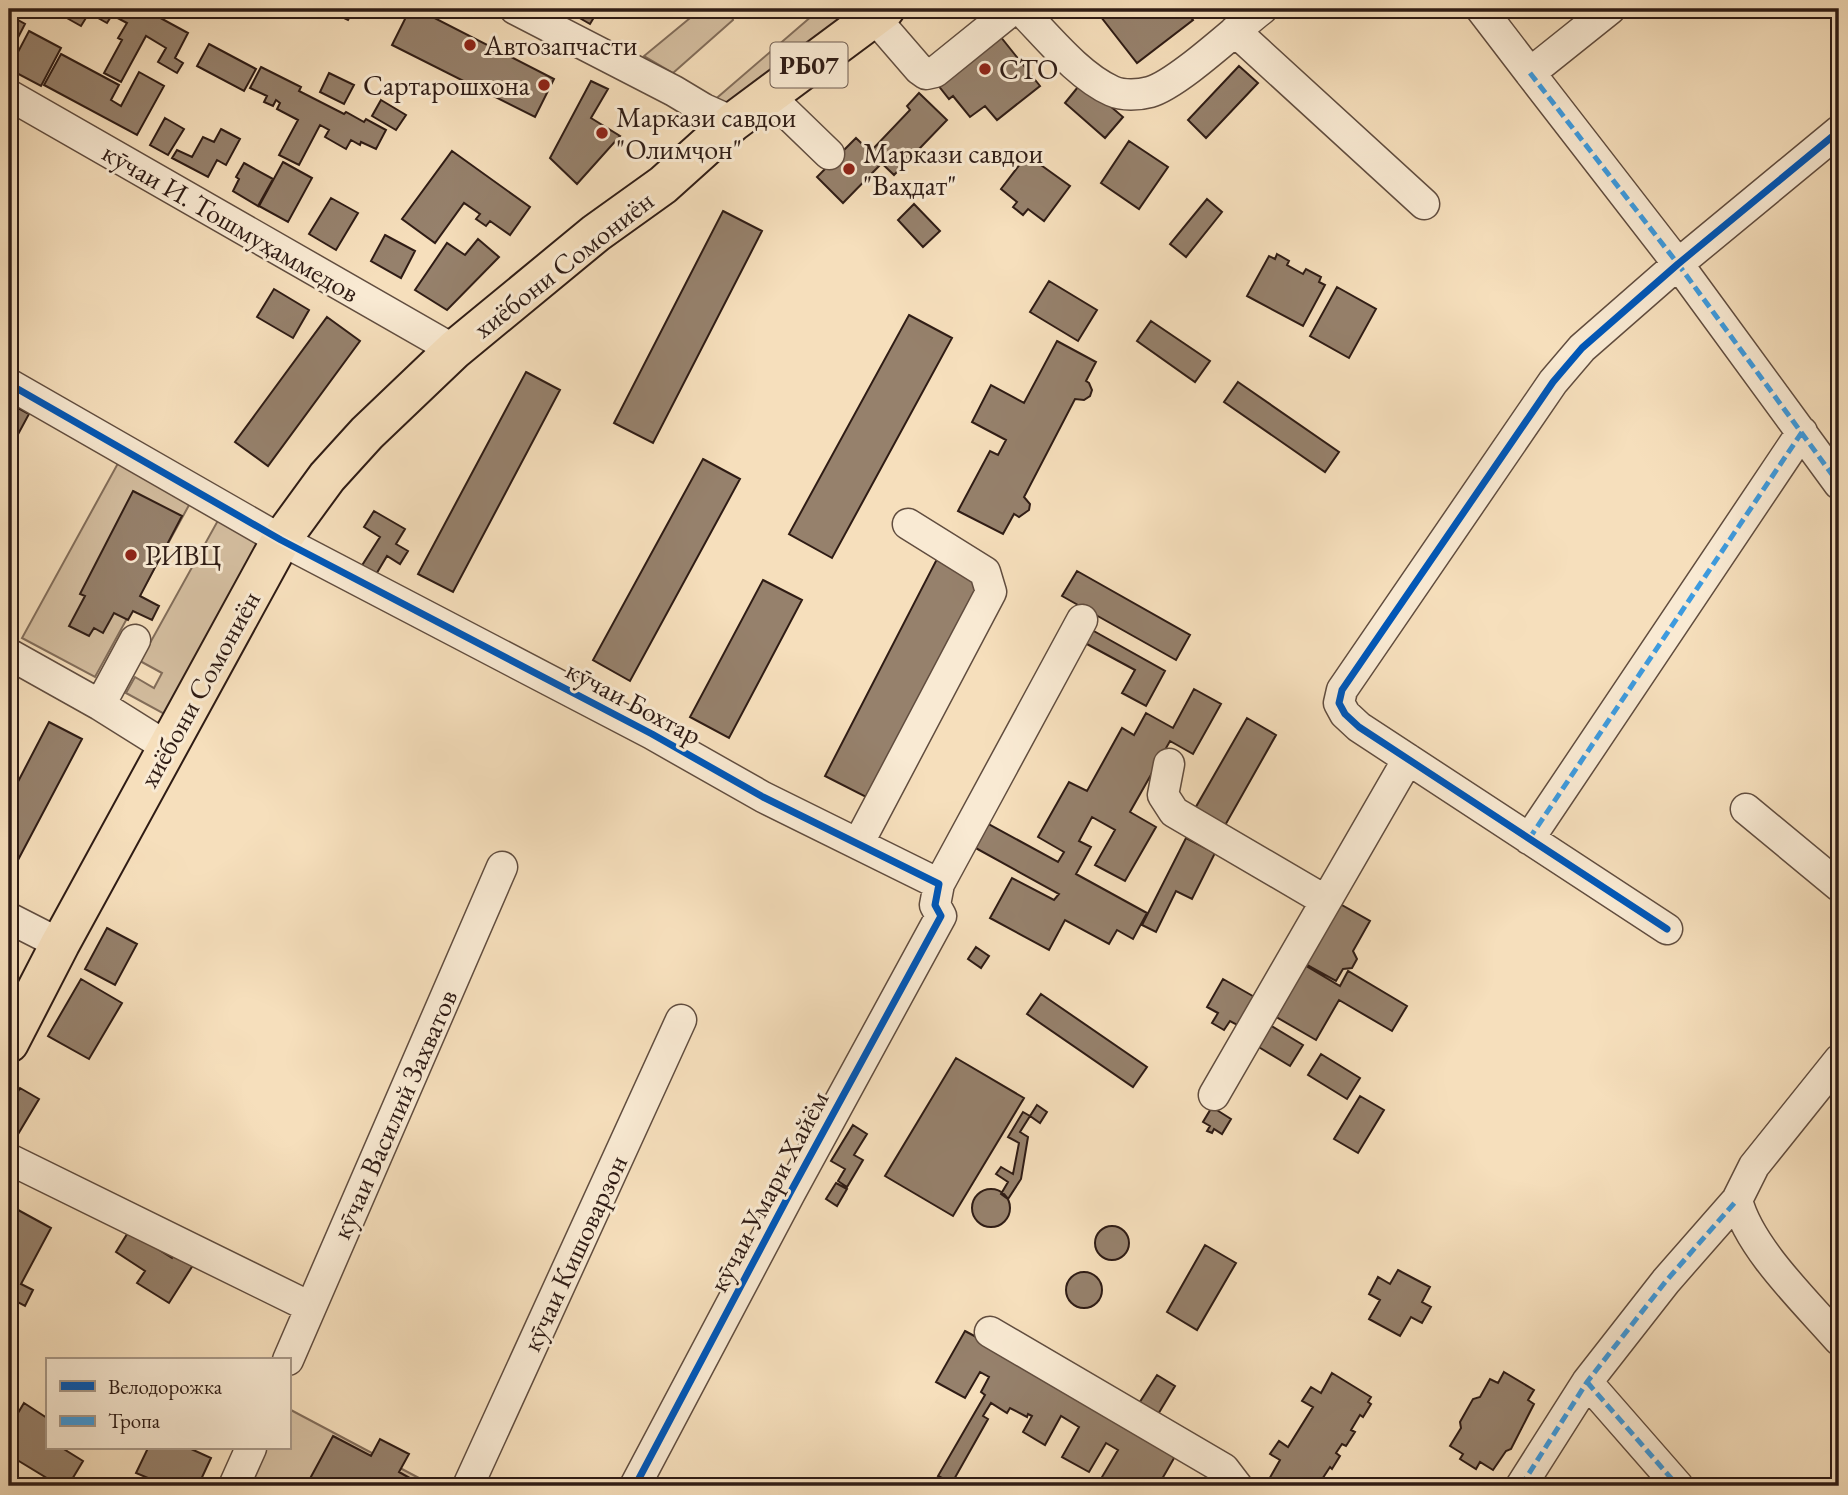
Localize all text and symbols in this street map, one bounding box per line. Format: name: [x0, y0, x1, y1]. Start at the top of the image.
place label: Автозапчасти: [483, 27, 638, 63]
marker: Автозапчасти: [462, 37, 478, 53]
road number: РБ07: [770, 43, 848, 88]
place label: СТО: [999, 51, 1058, 87]
marker: СТО: [977, 61, 993, 77]
place label: Сартарошхона: [363, 67, 531, 103]
marker: Сартарошхона: [536, 77, 552, 93]
place label: Маркази савдои "Олимҷон": [616, 99, 797, 167]
marker: Маркази савдои "Олимҷон": [594, 125, 610, 141]
street label: кӯчаи И. Тошмуҳаммедов: [96, 134, 366, 310]
place label: Маркази савдои "Ваҳдат": [863, 135, 1044, 203]
marker: Маркази савдои "Ваҳдат": [841, 161, 857, 177]
street label: хиёбони Сомониён: [465, 182, 661, 346]
place label: РИВЦ: [145, 537, 221, 573]
marker: РИВЦ: [123, 547, 139, 563]
street label: хиёбони Сомониён: [130, 584, 268, 794]
street label: кӯчаи Бохтар: [560, 651, 708, 753]
street label: кӯчаи Василий Захватов: [323, 983, 465, 1244]
street label: кӯчаи Умари Хайём: [700, 1084, 836, 1298]
street label: кӯчаи Кишоварзон: [513, 1149, 635, 1357]
legend: [46, 1358, 290, 1450]
text: Велодорожка: [108, 1373, 223, 1400]
text: Тропа: [108, 1407, 161, 1434]

